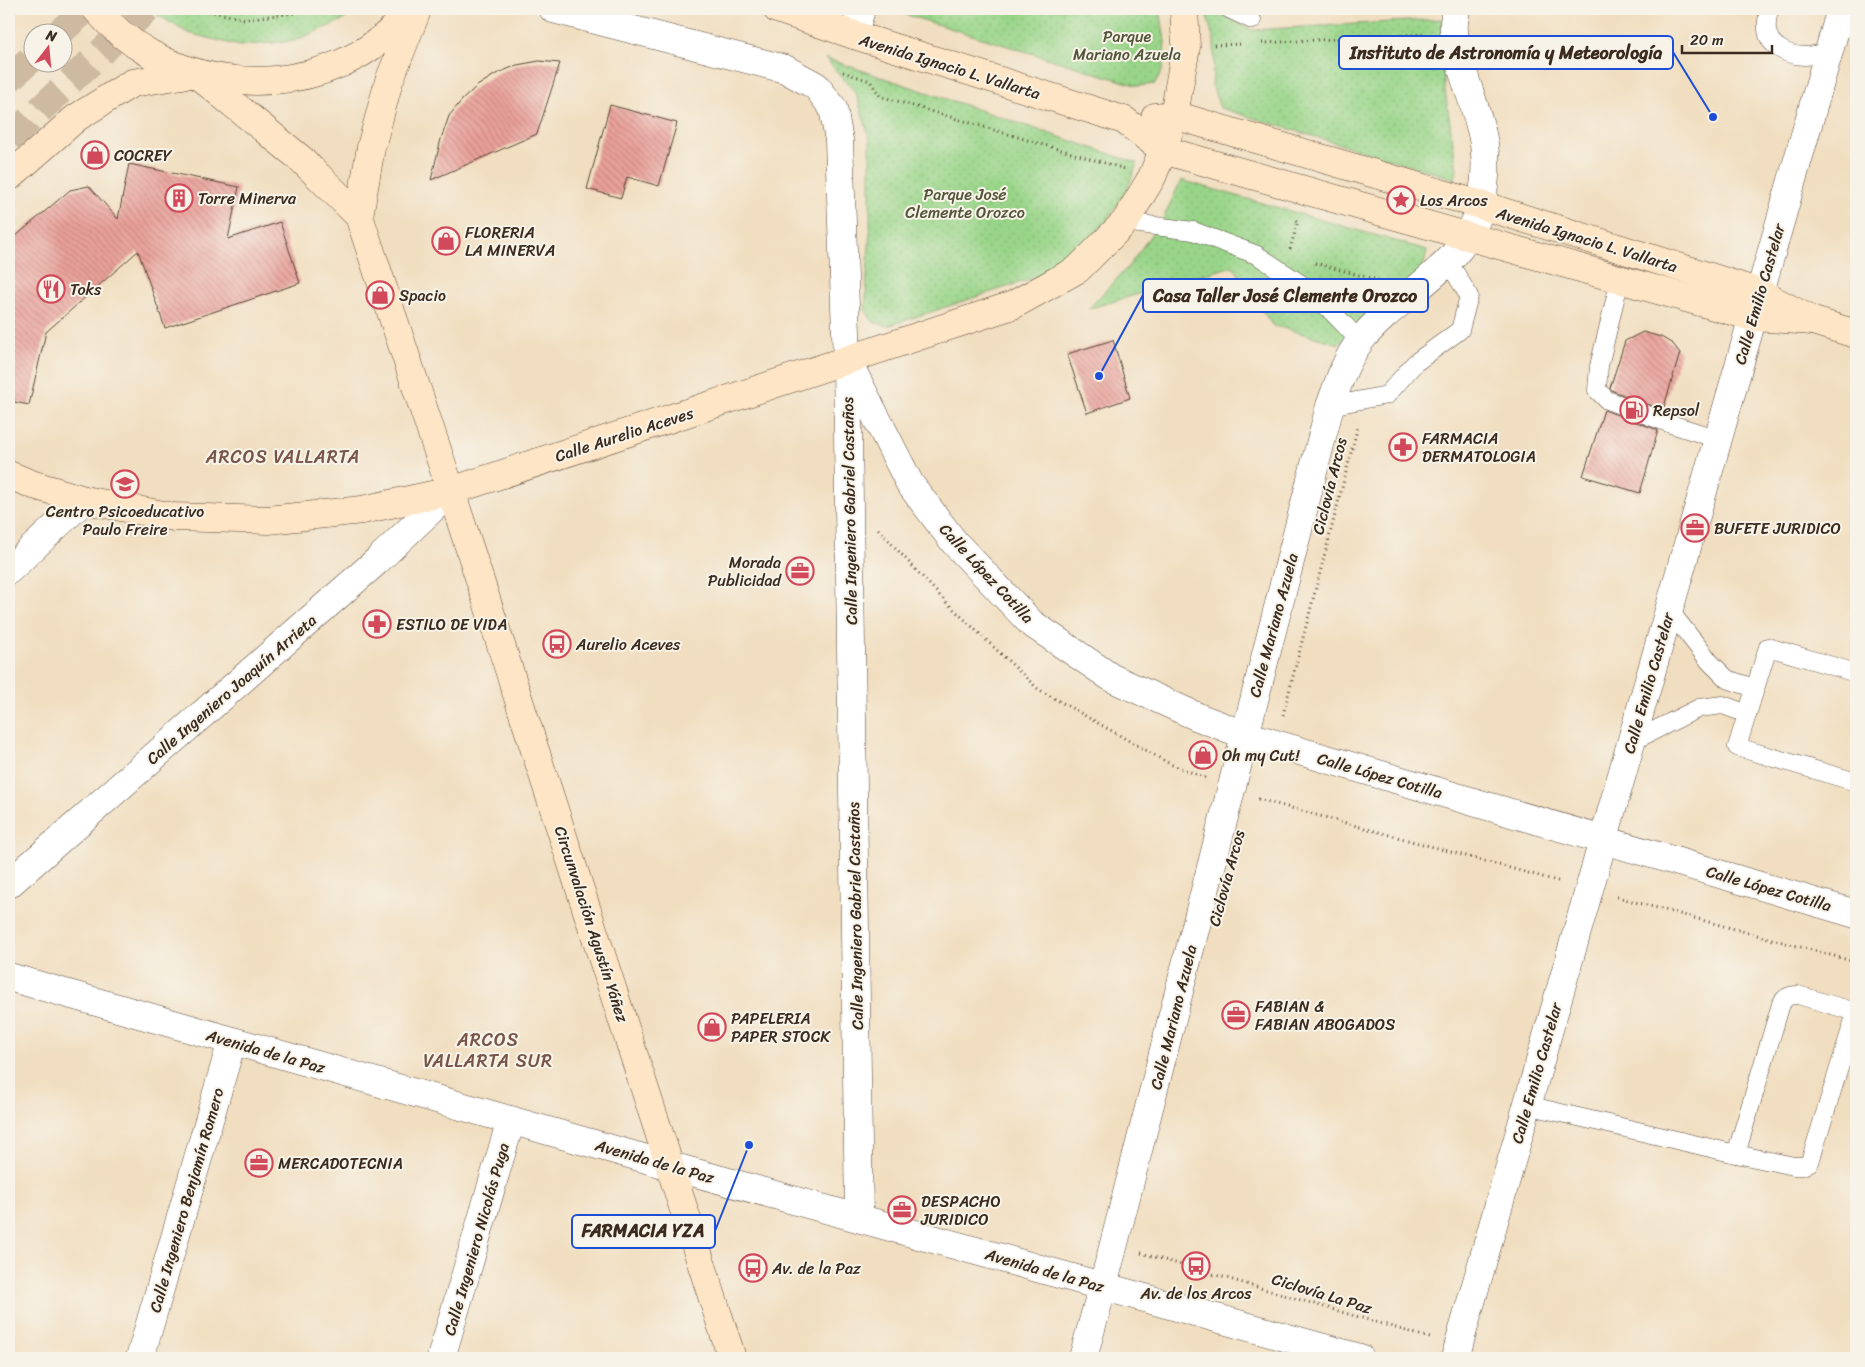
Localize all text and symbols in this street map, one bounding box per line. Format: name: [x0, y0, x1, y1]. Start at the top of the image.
north arrow: [22, 22, 72, 72]
text: N: [42, 22, 60, 49]
park label: Parque Mariano Azuela: [1073, 22, 1181, 69]
scale bar: [1682, 22, 1772, 54]
street label: Avenida Ignacio L. Vallarta: [855, 25, 1044, 108]
text: 20 m: [1690, 27, 1724, 53]
callout: Instituto de Astronomía y Meteorología: [1339, 36, 1673, 69]
text: Instituto de Astronomía y Meteorología: [1349, 37, 1662, 69]
shop icon: COCREY: [80, 140, 110, 170]
place label: COCREY: [114, 141, 173, 170]
park label: Parque José Clemente Orozco: [905, 180, 1025, 227]
building icon: Torre Minerva: [164, 183, 194, 213]
place label: Torre Minerva: [198, 184, 297, 213]
place icon: Los Arcos: [1386, 185, 1416, 215]
place label: Los Arcos: [1420, 186, 1488, 215]
street label: Avenida Ignacio L. Vallarta: [1492, 198, 1681, 281]
place label: FLORERIA LA MINERVA: [465, 218, 556, 265]
street label: Calle Emilio Castelar: [1725, 219, 1794, 368]
shop icon: FLORERIA LA MINERVA: [431, 226, 461, 256]
restaurant icon: Toks: [36, 274, 66, 304]
place label: Toks: [70, 275, 102, 304]
callout: Casa Taller José Clemente Orozco: [1143, 279, 1428, 312]
shop icon: Spacio: [365, 280, 395, 310]
text: Casa Taller José Clemente Orozco: [1152, 280, 1418, 312]
place label: Spacio: [399, 281, 446, 310]
fuel station icon: Repsol: [1619, 395, 1649, 425]
street label: Calle Ingeniero Gabriel Castaños: [833, 396, 866, 625]
place label: Repsol: [1653, 396, 1700, 425]
street label: Calle Aurelio Aceves: [551, 398, 698, 471]
place label: FARMACIA DERMATOLOGIA: [1422, 424, 1536, 471]
pharmacy icon: FARMACIA DERMATOLOGIA: [1388, 432, 1418, 462]
street label: Ciclovía Arcos: [1303, 434, 1356, 538]
district label: ARCOS VALLARTA: [205, 441, 360, 473]
school or university icon: Centro Psicoeducativo Paulo Freire: [110, 469, 140, 499]
place label: Centro Psicoeducativo Paulo Freire: [46, 497, 204, 544]
office icon: BUFETE JURIDICO: [1680, 513, 1710, 543]
place label: BUFETE JURIDICO: [1714, 514, 1841, 543]
street label: Calle López Cotilla: [932, 516, 1041, 630]
place label: Morada Publicidad: [708, 548, 783, 595]
street label: Calle Mariano Azuela: [1240, 550, 1307, 701]
office icon: Morada Publicidad: [785, 556, 815, 586]
street label: Calle Ingeniero Joaquín Arrieta: [139, 607, 323, 772]
street label: Calle Emilio Castelar: [1614, 608, 1683, 757]
pharmacy icon: ESTILO DE VIDA: [362, 609, 392, 639]
place label: ESTILO DE VIDA: [396, 610, 507, 639]
bus stop icon: Aurelio Aceves: [542, 629, 572, 659]
place label: Aurelio Aceves: [575, 630, 681, 659]
shop icon: Oh my Cut!: [1188, 740, 1218, 770]
place label: Oh my Cut!: [1222, 741, 1300, 770]
street label: Calle López Cotilla: [1314, 744, 1446, 807]
street label: Calle Ingeniero Gabriel Castaños: [839, 801, 872, 1030]
street label: Circunvalación Agustín Yáñez: [546, 822, 637, 1027]
street label: Ciclovía Arcos: [1200, 826, 1253, 930]
street label: Calle López Cotilla: [1703, 857, 1835, 920]
street label: Calle Mariano Azuela: [1141, 942, 1206, 1093]
place label: FABIAN & FABIAN ABOGADOS: [1255, 992, 1395, 1039]
street label: Calle Emilio Castelar: [1502, 998, 1571, 1147]
office icon: FABIAN & FABIAN ABOGADOS: [1221, 1000, 1251, 1030]
place label: PAPELERIA PAPER STOCK: [731, 1004, 831, 1051]
shop icon: PAPELERIA PAPER STOCK: [697, 1012, 727, 1042]
street label: Avenida de la Paz: [202, 1020, 329, 1082]
district label: ARCOS VALLARTA SUR: [423, 1024, 553, 1077]
street label: Calle Ingeniero Benjamín Romero: [140, 1084, 232, 1316]
street label: Avenida de la Paz: [591, 1130, 718, 1192]
street label: Calle Ingeniero Nicolás Puga: [435, 1139, 518, 1339]
office icon: MERCADOTECNIA: [244, 1148, 274, 1178]
place label: MERCADOTECNIA: [278, 1149, 403, 1178]
place label: DESPACHO JURIDICO: [920, 1187, 1001, 1234]
office icon: DESPACHO JURIDICO: [887, 1195, 917, 1225]
callout: FARMACIA YZA: [572, 1215, 715, 1248]
text: FARMACIA YZA: [581, 1215, 704, 1247]
street label: Avenida de la Paz: [981, 1239, 1108, 1301]
bus stop icon: Av. de los Arcos: [1181, 1251, 1211, 1281]
bus stop icon: Av. de la Paz: [738, 1253, 768, 1283]
place label: Av. de la Paz: [771, 1254, 861, 1283]
street label: Ciclovía La Paz: [1268, 1264, 1376, 1323]
place label: Av. de los Arcos: [1140, 1279, 1252, 1308]

